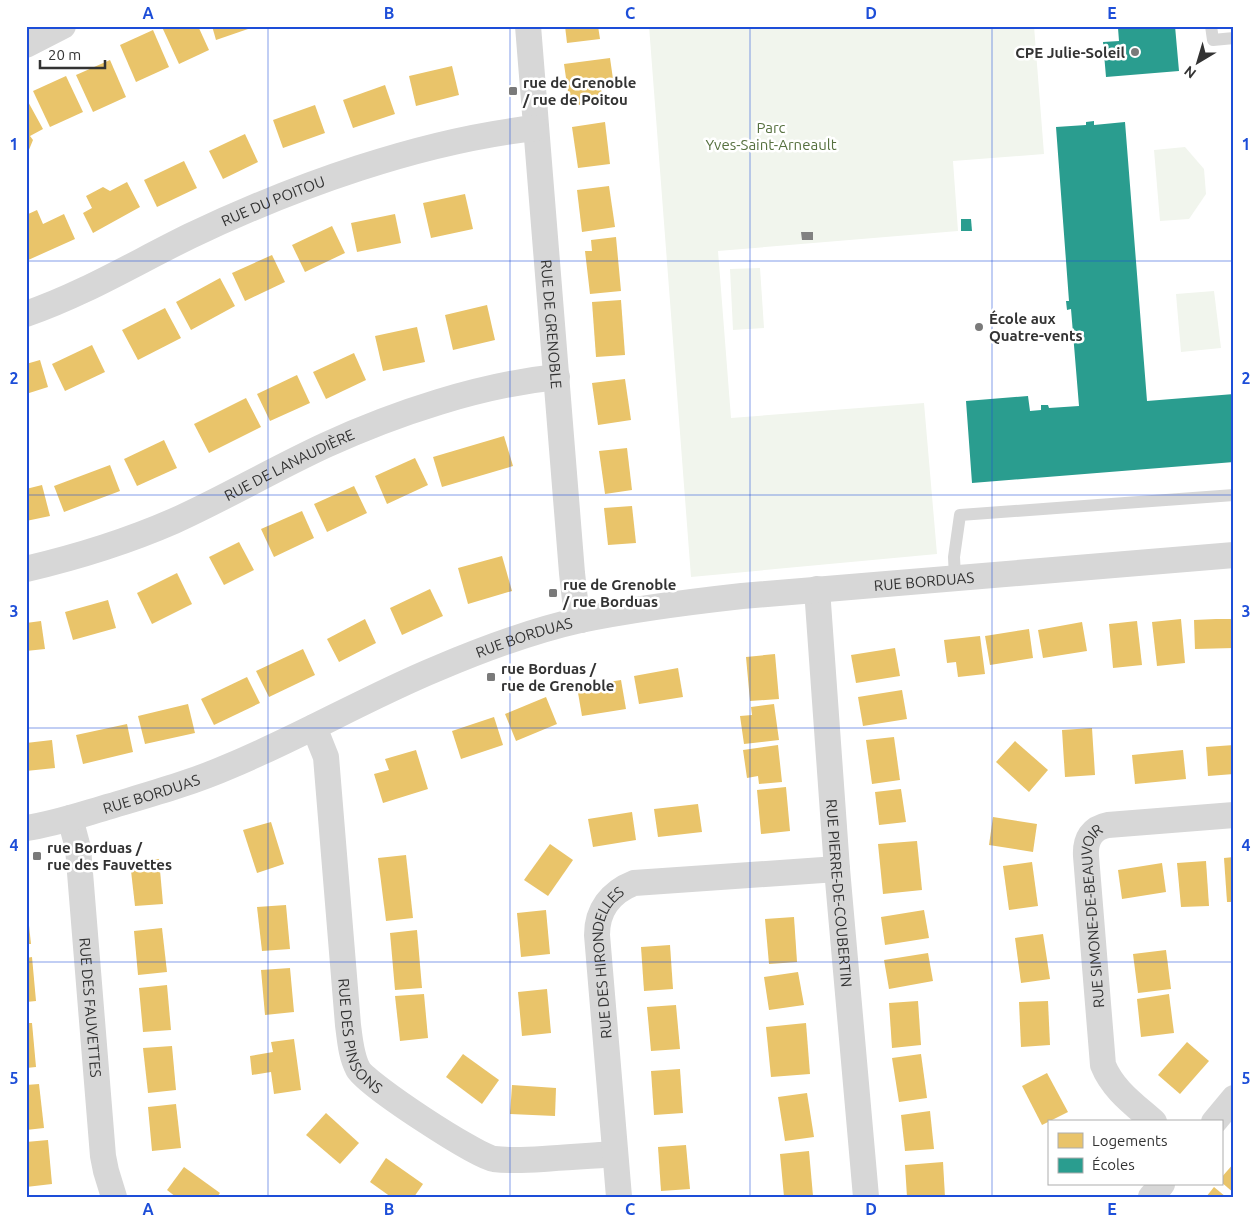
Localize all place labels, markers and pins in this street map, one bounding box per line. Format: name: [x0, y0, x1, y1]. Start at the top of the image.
place label: CPE Julie-Soleil: [1015, 44, 1125, 61]
marker: CPE Julie-Soleil: [1129, 46, 1141, 58]
place label: rue de Grenoble / rue de Poitou: [522, 74, 636, 108]
marker: rue de Grenoble / rue de Poitou: [507, 85, 519, 97]
place label: École aux Quatre-vents: [989, 310, 1083, 344]
marker: École aux Quatre-vents: [973, 321, 985, 333]
place label: rue de Grenoble / rue Borduas: [562, 576, 676, 610]
marker: rue de Grenoble / rue Borduas: [547, 587, 559, 599]
place label: rue Borduas / rue de Grenoble: [501, 660, 614, 694]
marker: rue Borduas / rue de Grenoble: [485, 671, 497, 683]
place label: rue Borduas / rue des Fauvettes: [47, 839, 172, 873]
marker: rue Borduas / rue des Fauvettes: [31, 850, 43, 862]

